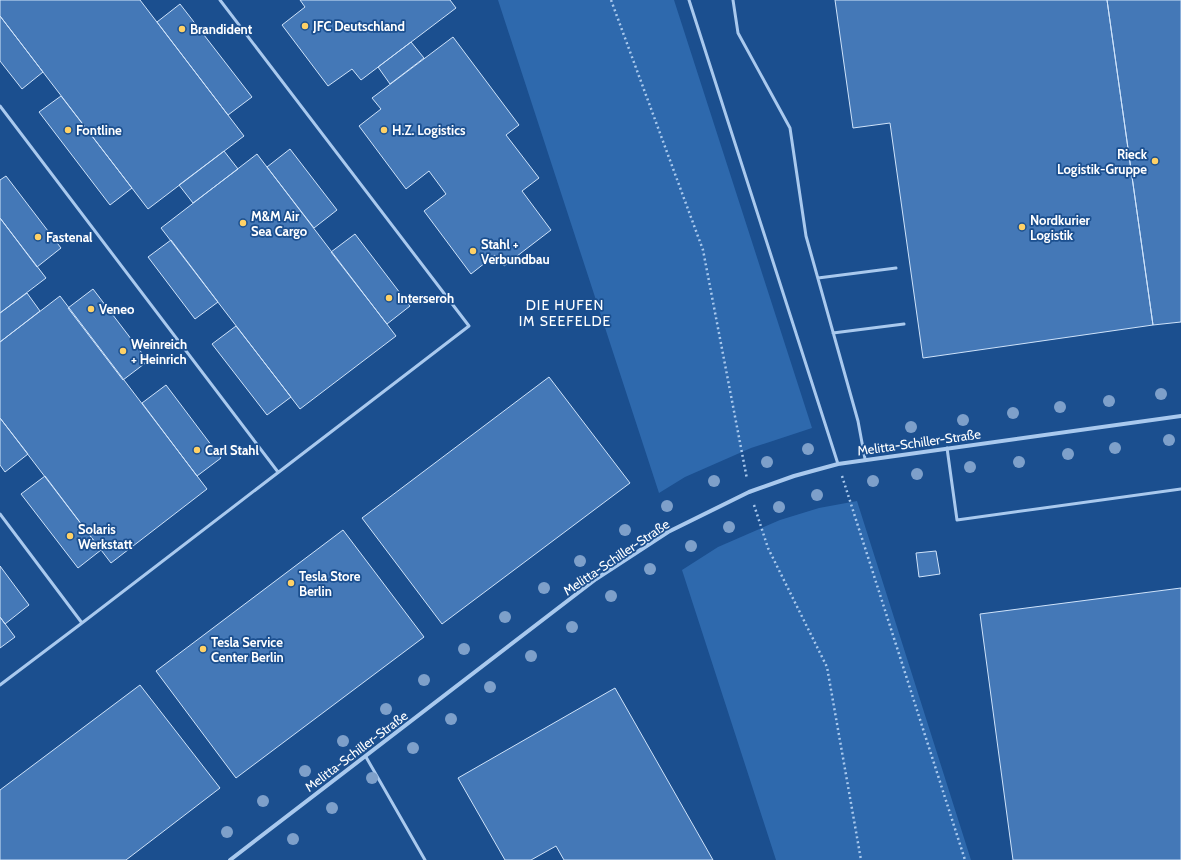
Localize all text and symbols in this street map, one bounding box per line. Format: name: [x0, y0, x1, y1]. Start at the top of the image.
place label: JFC Deutschland: [312, 18, 405, 34]
place label: Brandident: [190, 21, 253, 37]
marker: JFC Deutschland: [300, 21, 310, 31]
marker: Brandident: [177, 24, 187, 34]
place label: Fontline: [76, 122, 122, 138]
place label: H.Z. Logistics: [392, 122, 466, 138]
marker: Fontline: [63, 125, 73, 135]
marker: H.Z. Logistics: [379, 125, 389, 135]
place label: Rieck Logistik-Gruppe: [1057, 146, 1148, 177]
marker: Rieck Logistik-Gruppe: [1150, 156, 1160, 166]
place label: M&M Air Sea Cargo: [251, 208, 308, 239]
place label: Nordkurier Logistik: [1030, 212, 1091, 243]
marker: M&M Air Sea Cargo: [238, 218, 248, 228]
marker: Nordkurier Logistik: [1017, 222, 1027, 232]
place label: Fastenal: [46, 229, 93, 245]
marker: Fastenal: [33, 232, 43, 242]
place label: Stahl + Verbundbau: [481, 236, 550, 267]
marker: Stahl + Verbundbau: [468, 246, 478, 256]
place label: Interseroh: [397, 290, 454, 306]
marker: Interseroh: [384, 293, 394, 303]
district label: DIE HUFEN IM SEEFELDE: [519, 296, 611, 330]
place label: Veneo: [99, 301, 135, 317]
marker: Veneo: [86, 304, 96, 314]
place label: Weinreich + Heinrich: [131, 336, 187, 367]
marker: Weinreich + Heinrich: [118, 346, 128, 356]
street label: Melitta-Schiller-Straße: [856, 425, 982, 459]
place label: Carl Stahl: [205, 442, 260, 458]
marker: Carl Stahl: [192, 445, 202, 455]
street label: Melitta-Schiller-Straße: [560, 515, 672, 598]
place label: Solaris Werkstatt: [78, 521, 133, 552]
marker: Solaris Werkstatt: [65, 531, 75, 541]
place label: Tesla Store Berlin: [299, 568, 361, 599]
marker: Tesla Store Berlin: [286, 578, 296, 588]
place label: Tesla Service Center Berlin: [211, 634, 284, 665]
marker: Tesla Service Center Berlin: [198, 644, 208, 654]
street label: Melitta-Schiller-Straße: [301, 707, 411, 795]

